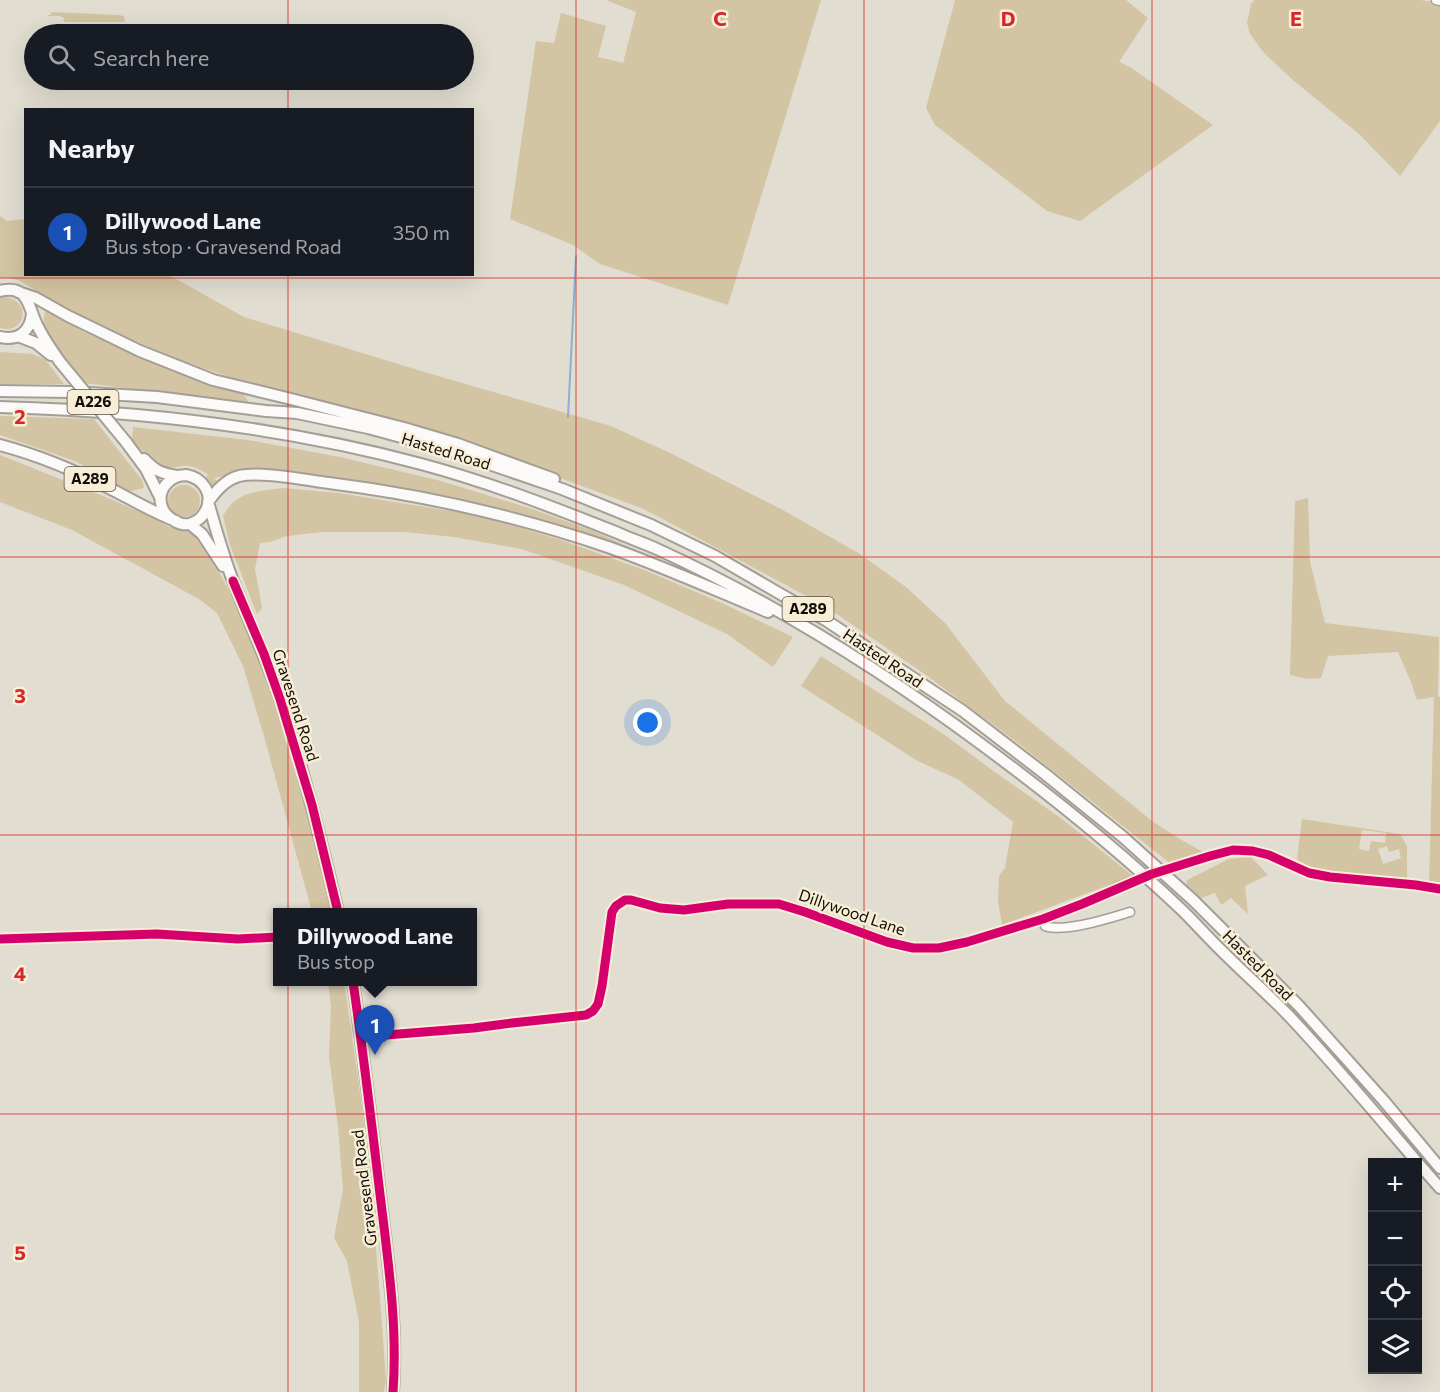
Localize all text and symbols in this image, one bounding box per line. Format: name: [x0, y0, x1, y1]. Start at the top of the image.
text: C: [713, 6, 727, 30]
text: D: [1001, 6, 1015, 30]
text: E: [1290, 6, 1302, 30]
search box: [24, 24, 474, 90]
icon: search: [45, 41, 78, 74]
text: Search here: [93, 44, 209, 71]
text: Nearby: [48, 132, 135, 163]
text: Dillywood Lane: [105, 207, 261, 234]
text: 1: [63, 220, 72, 244]
text: 350 m: [393, 220, 450, 244]
text: Bus stop · Gravesend Road: [105, 234, 342, 258]
road number: A226: [68, 390, 118, 414]
text: 2: [14, 404, 26, 428]
street label: Hasted Road: [399, 428, 493, 473]
road number: A289: [64, 467, 116, 491]
road number: A289: [782, 597, 834, 621]
street label: Hasted Road: [840, 624, 927, 691]
street label: Gravesend Road: [269, 646, 324, 763]
text: 3: [14, 683, 26, 707]
your location: [633, 708, 662, 737]
street label: Dillywood Lane: [796, 884, 908, 939]
popup: [273, 908, 477, 986]
text: Dillywood Lane: [297, 922, 453, 949]
street label: Hasted Road: [1219, 925, 1298, 1004]
text: Bus stop: [297, 949, 375, 973]
text: 4: [14, 961, 26, 985]
pin: 1: [356, 1006, 394, 1055]
street label: Gravesend Road: [347, 1129, 380, 1247]
map controls: [1368, 1158, 1422, 1374]
button: +: [1368, 1158, 1422, 1212]
button: −: [1368, 1212, 1422, 1266]
text: 5: [14, 1240, 26, 1264]
button: locate: [1368, 1266, 1422, 1320]
button: layers: [1368, 1320, 1422, 1374]

